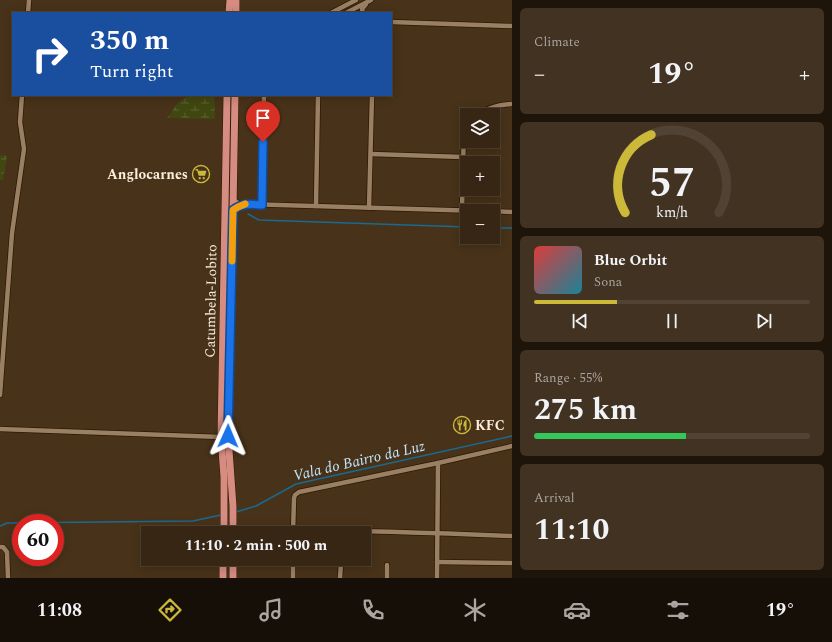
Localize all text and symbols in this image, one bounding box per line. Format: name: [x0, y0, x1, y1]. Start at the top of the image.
text: 350 m: [90, 19, 169, 62]
icon: right: [24, 28, 76, 80]
text: Climate: [534, 32, 580, 52]
text: 19°: [648, 51, 696, 97]
text: Turn right: [90, 58, 173, 85]
text: −: [534, 58, 545, 91]
text: +: [799, 58, 810, 91]
pin: [246, 101, 280, 142]
icon: arrive: [252, 107, 274, 129]
map controls: [460, 108, 500, 244]
button: layers: [460, 108, 500, 148]
text: 57: [649, 152, 695, 215]
button: +: [460, 156, 500, 196]
place label: Anglocarnes: [107, 164, 188, 185]
supermarket icon: Anglocarnes: [191, 164, 211, 184]
text: km/h: [656, 202, 688, 224]
button: −: [460, 204, 500, 244]
street label: Catumbela-Lobito: [200, 244, 222, 358]
text: Blue Orbit: [594, 249, 667, 272]
text: Sona: [594, 272, 622, 292]
icon: previous: [569, 310, 591, 332]
icon: pause: [661, 310, 683, 332]
icon: next: [753, 310, 775, 332]
text: Range · 55%: [534, 368, 602, 388]
text: 275 km: [534, 387, 637, 433]
position arrow: [207, 415, 249, 457]
restaurant icon: KFC: [452, 415, 472, 435]
place label: KFC: [475, 415, 505, 436]
water label: Vala do Bairro da Luz: [291, 435, 427, 487]
text: Arrival: [534, 488, 575, 508]
text: 11:10: [534, 507, 609, 553]
speed limit sign: 60: [12, 514, 64, 566]
text: 11:10 · 2 min · 500 m: [185, 534, 327, 557]
icon: directions: [156, 596, 184, 624]
icon: music: [257, 596, 285, 624]
icon: phone: [359, 596, 387, 624]
icon: climate: [461, 596, 489, 624]
icon: car: [563, 596, 591, 624]
icon: filters: [664, 596, 692, 624]
text: 11:08: [37, 597, 82, 624]
text: 19°: [766, 597, 795, 624]

